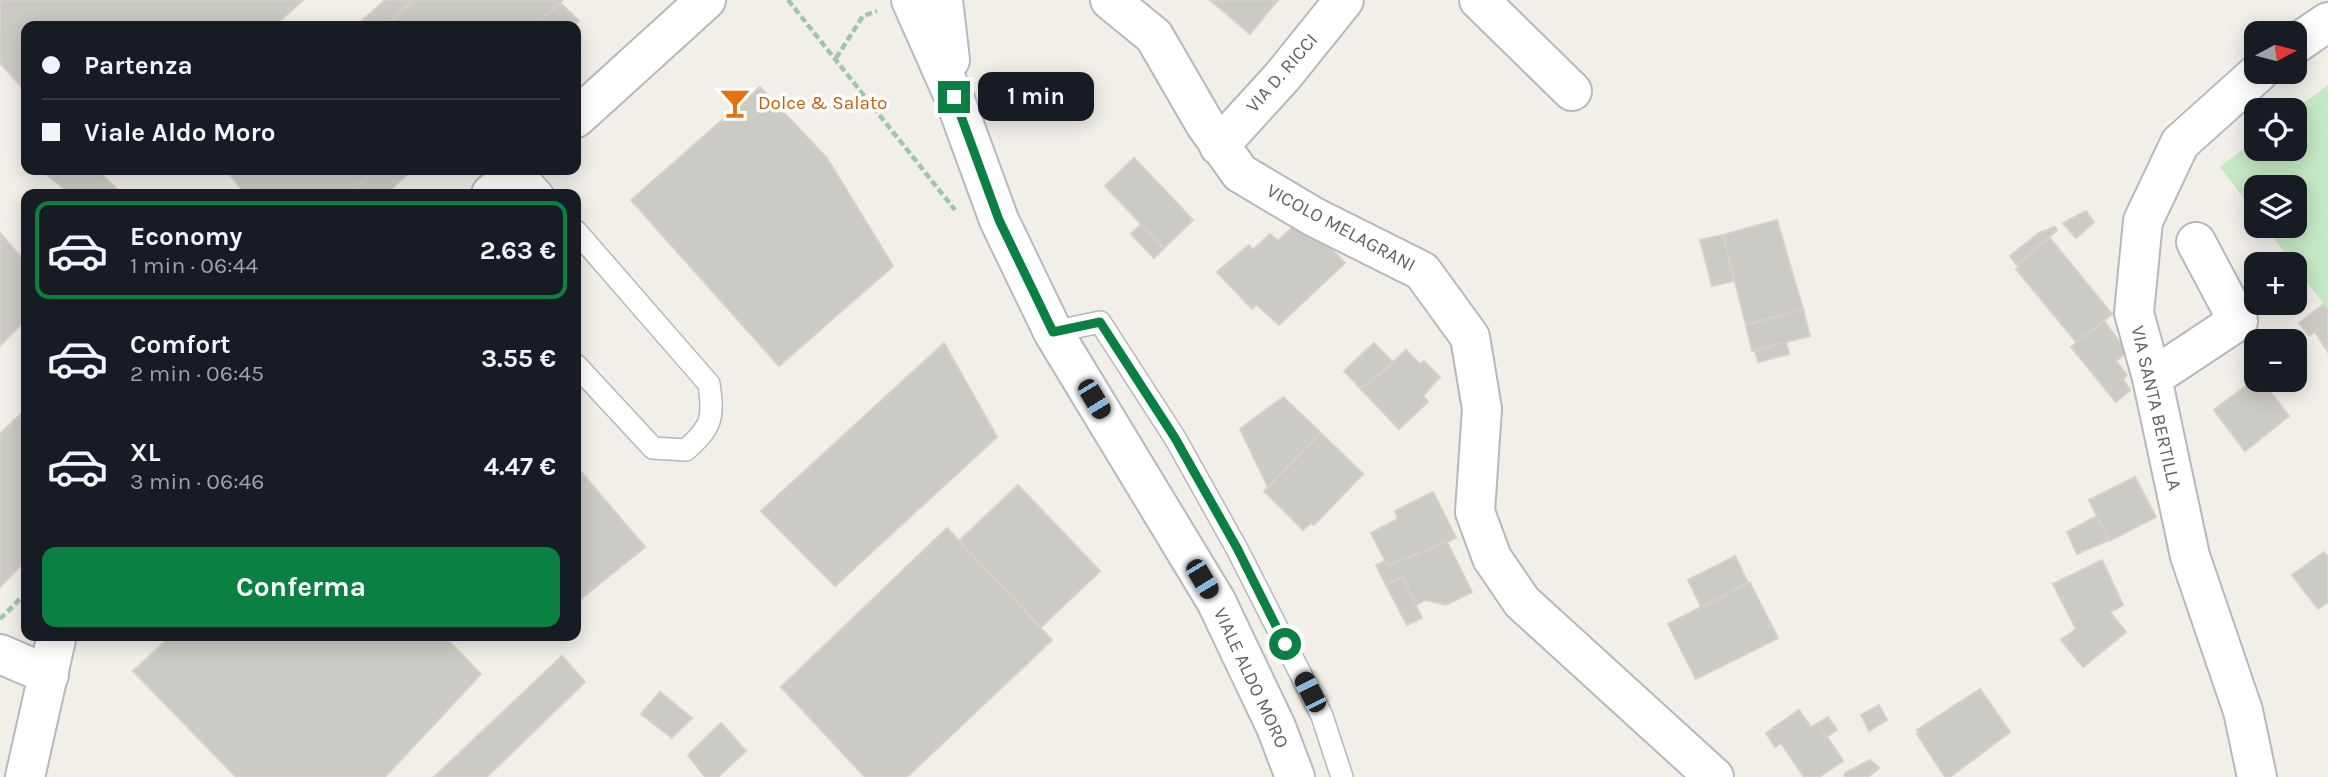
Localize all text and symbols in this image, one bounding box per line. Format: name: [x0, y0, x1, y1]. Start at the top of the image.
north arrow: [2244, 21, 2306, 84]
map controls: [2244, 21, 2307, 392]
street label: VIA D. RICCI: [1242, 29, 1322, 117]
text: Partenza: [84, 50, 193, 81]
callout: 1 min: [978, 72, 1094, 122]
route end: [938, 81, 970, 113]
text: 1 min: [1007, 83, 1065, 110]
bar icon: Dolce & Salato: [718, 86, 752, 120]
place label: Dolce & Salato: [758, 92, 887, 114]
button: locate: [2244, 98, 2307, 161]
text: Viale Aldo Moro: [84, 117, 276, 148]
button: layers: [2244, 175, 2307, 238]
street label: VICOLO MELAGRANI: [1263, 179, 1419, 277]
icon: car: [46, 219, 109, 282]
text: Economy: [130, 221, 242, 252]
text: 2.63 €: [480, 235, 556, 266]
text: 1 min · 06:44: [130, 252, 258, 279]
button: +: [2244, 252, 2307, 315]
street label: VIA SANTA BERTILLA: [2126, 323, 2186, 493]
icon: car: [46, 327, 109, 390]
text: Comfort: [130, 329, 231, 360]
button: −: [2244, 329, 2307, 392]
text: 3.55 €: [481, 343, 556, 374]
text: 2 min · 06:45: [130, 360, 264, 387]
car: [1075, 376, 1114, 422]
icon: car: [46, 435, 109, 498]
text: XL: [130, 437, 161, 468]
text: 4.47 €: [483, 451, 556, 482]
text: 3 min · 06:46: [130, 468, 264, 495]
button: Conferma: [42, 547, 560, 627]
car: [1183, 556, 1222, 602]
street label: VIALE ALDO MORO: [1209, 604, 1293, 752]
route start: [1269, 628, 1301, 660]
car: [1292, 669, 1329, 715]

